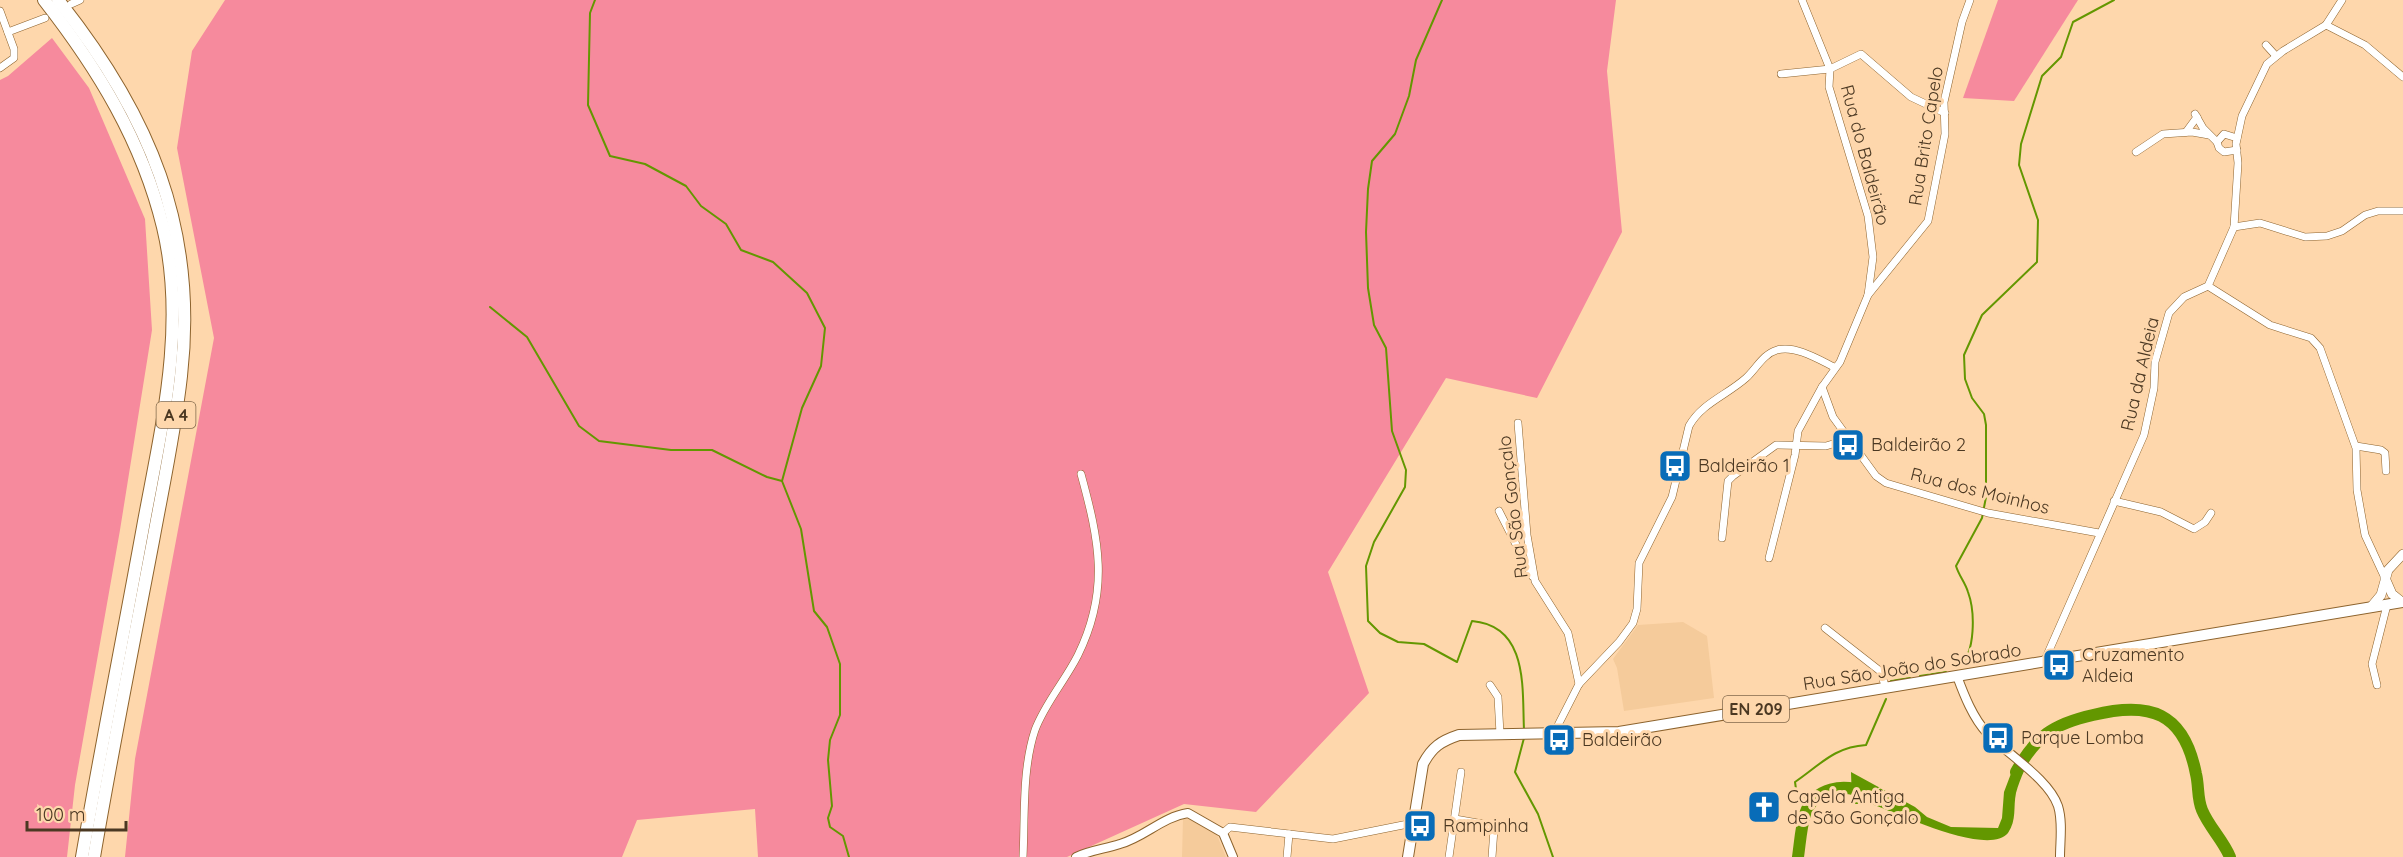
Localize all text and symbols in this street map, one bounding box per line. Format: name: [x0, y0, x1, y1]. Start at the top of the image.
street label: Rua Brito Capelo: [1903, 65, 1948, 207]
street label: Rua do Baldeirão: [1836, 82, 1895, 228]
street label: Rua da Aldeia: [2115, 315, 2164, 433]
road number: A 4: [156, 402, 195, 428]
bus stop icon: Baldeirão 2: [1830, 427, 1866, 463]
place label: Baldeirão 2: [1871, 433, 1966, 456]
street label: Rua São Gonçalo: [1492, 434, 1533, 580]
bus stop icon: Baldeirão 1: [1657, 448, 1693, 484]
place label: Baldeirão 1: [1698, 454, 1790, 477]
street label: Rua dos Moinhos: [1908, 462, 2052, 519]
street label: Rua São João do Sobrado: [1801, 638, 2023, 695]
place label: Cruzamento Aldeia: [2082, 643, 2184, 687]
bus stop icon: Cruzamento Aldeia: [2041, 647, 2077, 683]
road number: EN 209: [1723, 696, 1789, 722]
bus stop icon: Parque Lomba: [1980, 720, 2016, 756]
bus stop icon: Baldeirão: [1541, 722, 1577, 758]
place label: Parque Lomba: [2021, 726, 2144, 749]
place label: Baldeirão: [1582, 728, 1662, 751]
place label: Capela Antiga de São Gonçalo: [1787, 785, 1919, 829]
church icon: Capela Antiga de São Gonçalo: [1746, 789, 1782, 825]
scale bar: [27, 794, 126, 832]
text: 100 m: [36, 803, 85, 826]
bus stop icon: Rampinha: [1402, 808, 1438, 844]
place label: Rampinha: [1443, 814, 1529, 837]

